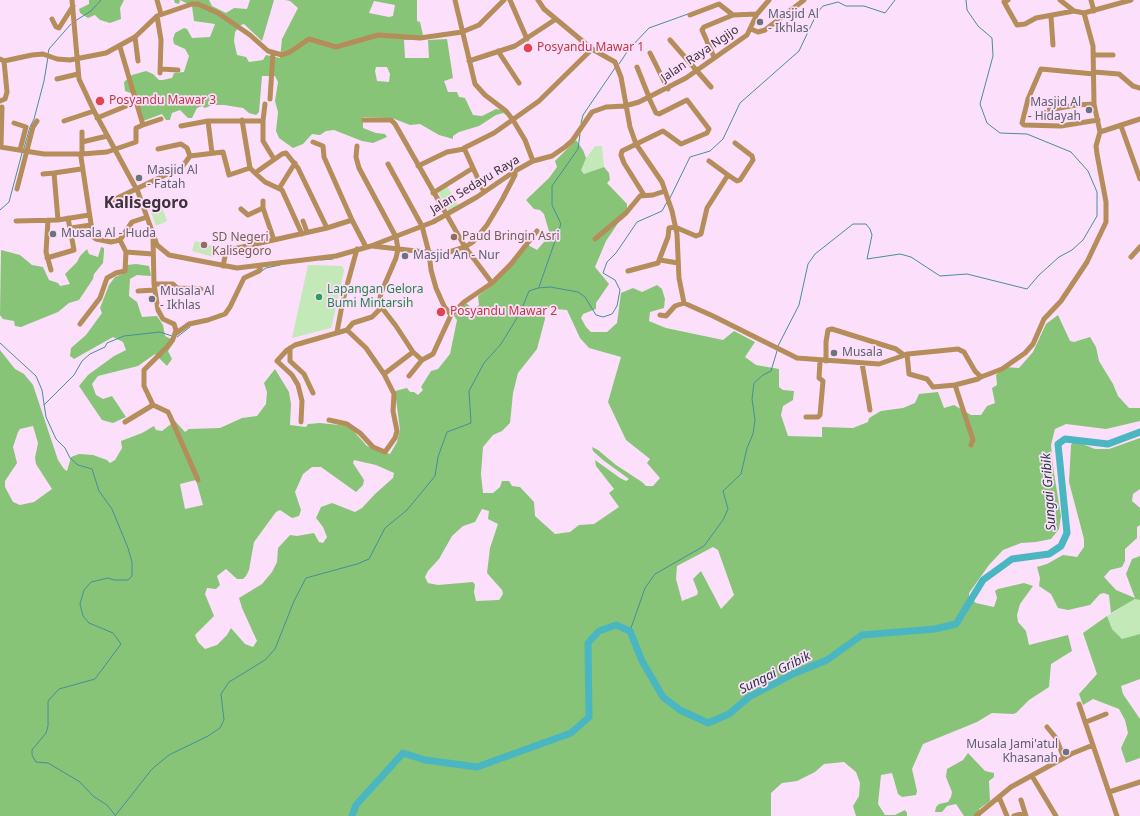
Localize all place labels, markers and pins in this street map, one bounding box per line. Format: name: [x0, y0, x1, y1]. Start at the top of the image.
place label: Masjid Al - Ikhlas: [768, 8, 819, 36]
marker: Masjid Al - Ikhlas: [755, 17, 765, 27]
place label: Posyandu Mawar 1: [537, 41, 644, 55]
marker: Posyandu Mawar 1: [522, 42, 534, 54]
place label: Posyandu Mawar 3: [109, 94, 216, 108]
marker: Posyandu Mawar 3: [94, 95, 106, 107]
place label: Masjid Al - Hidayah: [1028, 96, 1081, 124]
marker: Masjid Al - Hidayah: [1084, 105, 1094, 115]
place label: Masjid Al - Fatah: [147, 164, 198, 192]
marker: Masjid Al - Fatah: [134, 173, 144, 183]
place label: Musala Al - Huda: [61, 227, 156, 241]
marker: Musala Al - Huda: [48, 229, 58, 239]
place label: Paud Bringin Asri: [462, 230, 560, 244]
place label: SD Negeri Kalisegoro: [212, 231, 271, 259]
marker: Paud Bringin Asri: [449, 232, 459, 242]
marker: SD Negeri Kalisegoro: [199, 240, 209, 250]
place label: Masjid An - Nur: [413, 249, 500, 263]
marker: Masjid An - Nur: [400, 251, 410, 261]
place label: Lapangan Gelora Bumi Mintarsih: [327, 283, 424, 311]
place label: Musala Al - Ikhlas: [160, 285, 214, 313]
marker: Lapangan Gelora Bumi Mintarsih: [314, 292, 324, 302]
marker: Musala Al - Ikhlas: [147, 294, 157, 304]
place label: Posyandu Mawar 2: [450, 305, 557, 319]
marker: Posyandu Mawar 2: [435, 306, 447, 318]
place label: Musala: [842, 346, 883, 360]
marker: Musala: [829, 348, 839, 358]
place label: Musala Jami'atul Khasanah: [966, 738, 1058, 766]
marker: Musala Jami'atul Khasanah: [1061, 747, 1071, 757]

